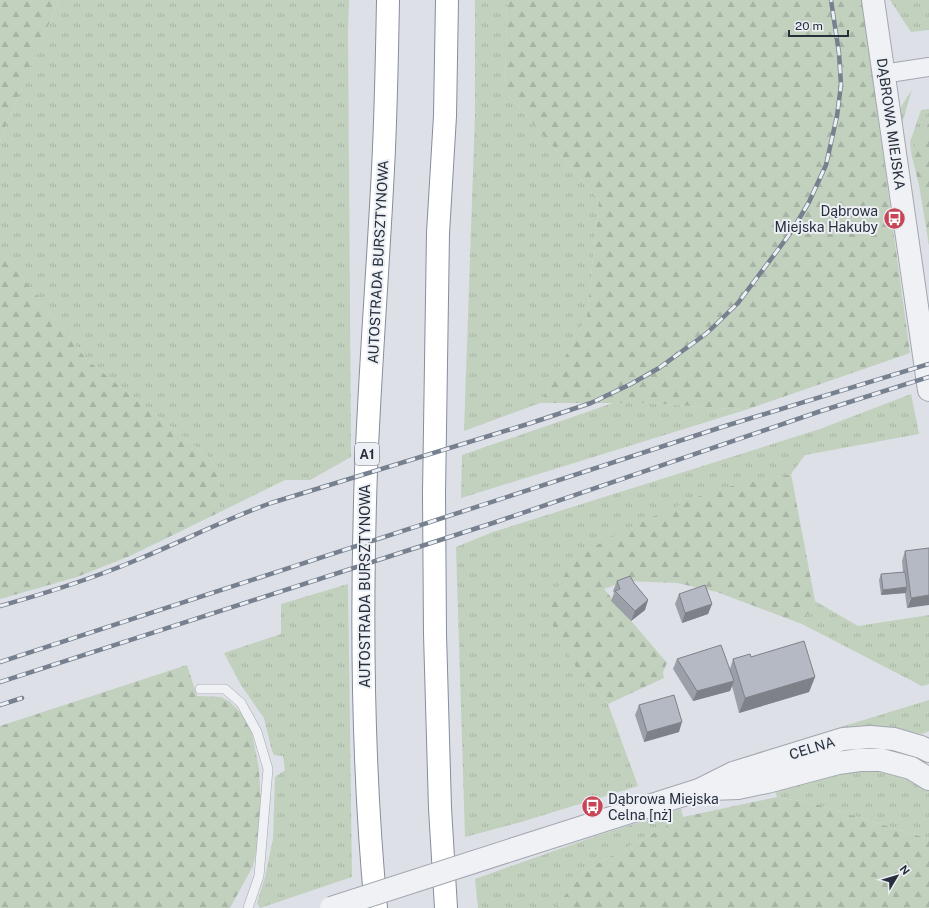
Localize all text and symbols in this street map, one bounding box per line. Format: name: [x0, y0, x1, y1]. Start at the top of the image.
scale bar: [789, 12, 848, 38]
text: 20 m: [795, 19, 823, 33]
street label: DĄBROWA MIEJSKA: [874, 57, 908, 191]
street label: AUTOSTRADA BURSZTYNOWA: [365, 160, 391, 364]
place label: Dąbrowa Miejska Hakuby: [775, 203, 879, 235]
bus stop icon: Dąbrowa Miejska Hakuby: [881, 206, 907, 232]
road number: A1: [355, 443, 379, 465]
street label: AUTOSTRADA BURSZTYNOWA: [357, 484, 373, 688]
street label: CELNA: [787, 733, 837, 763]
place label: Dąbrowa Miejska Celna [nż]: [608, 791, 719, 823]
bus stop icon: Dąbrowa Miejska Celna [nż]: [579, 794, 605, 820]
north arrow: [877, 856, 917, 896]
text: N: [898, 863, 912, 877]

